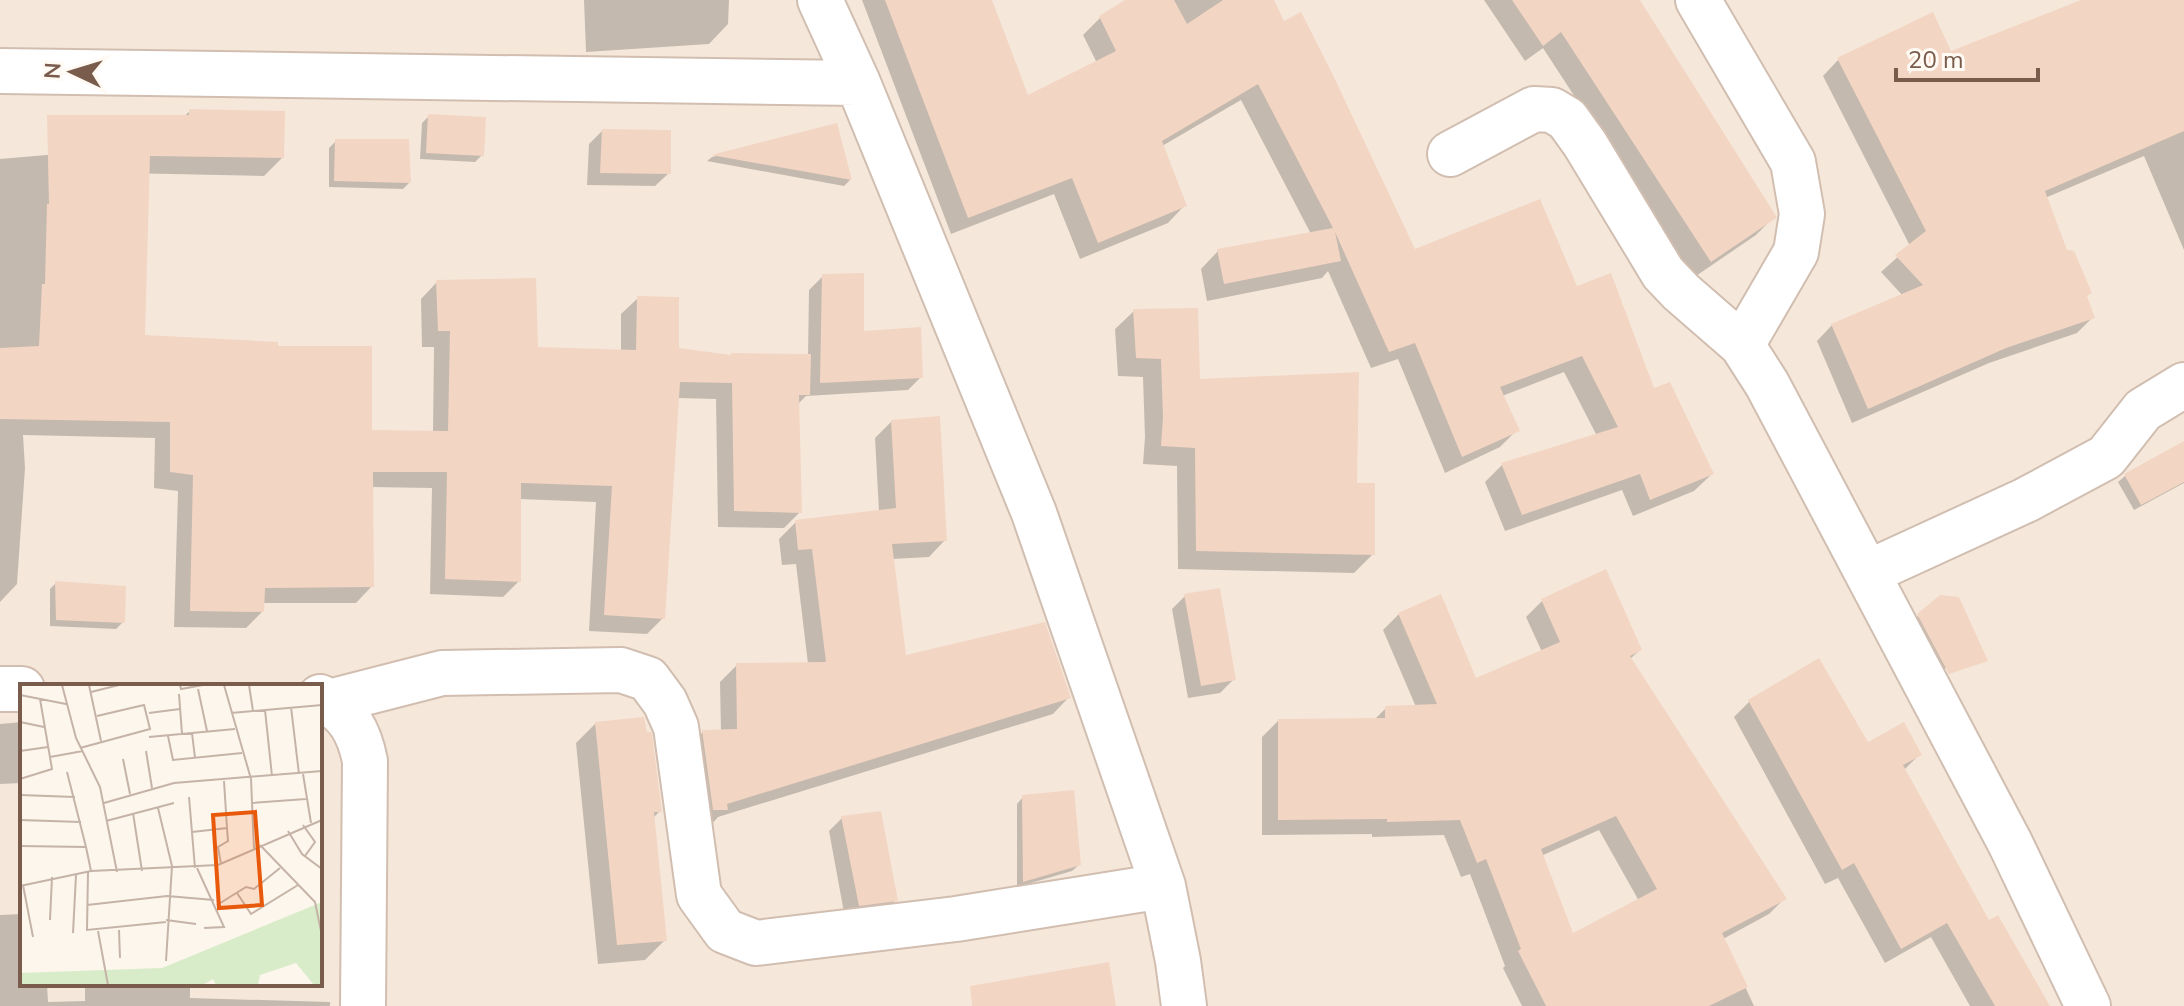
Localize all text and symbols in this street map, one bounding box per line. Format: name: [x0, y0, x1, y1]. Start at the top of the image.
north arrow: [32, 32, 112, 112]
scale bar: [1896, 32, 2038, 82]
text: 20 m: [1908, 44, 1964, 76]
text: N: [38, 61, 69, 80]
inset map: [20, 684, 322, 986]

